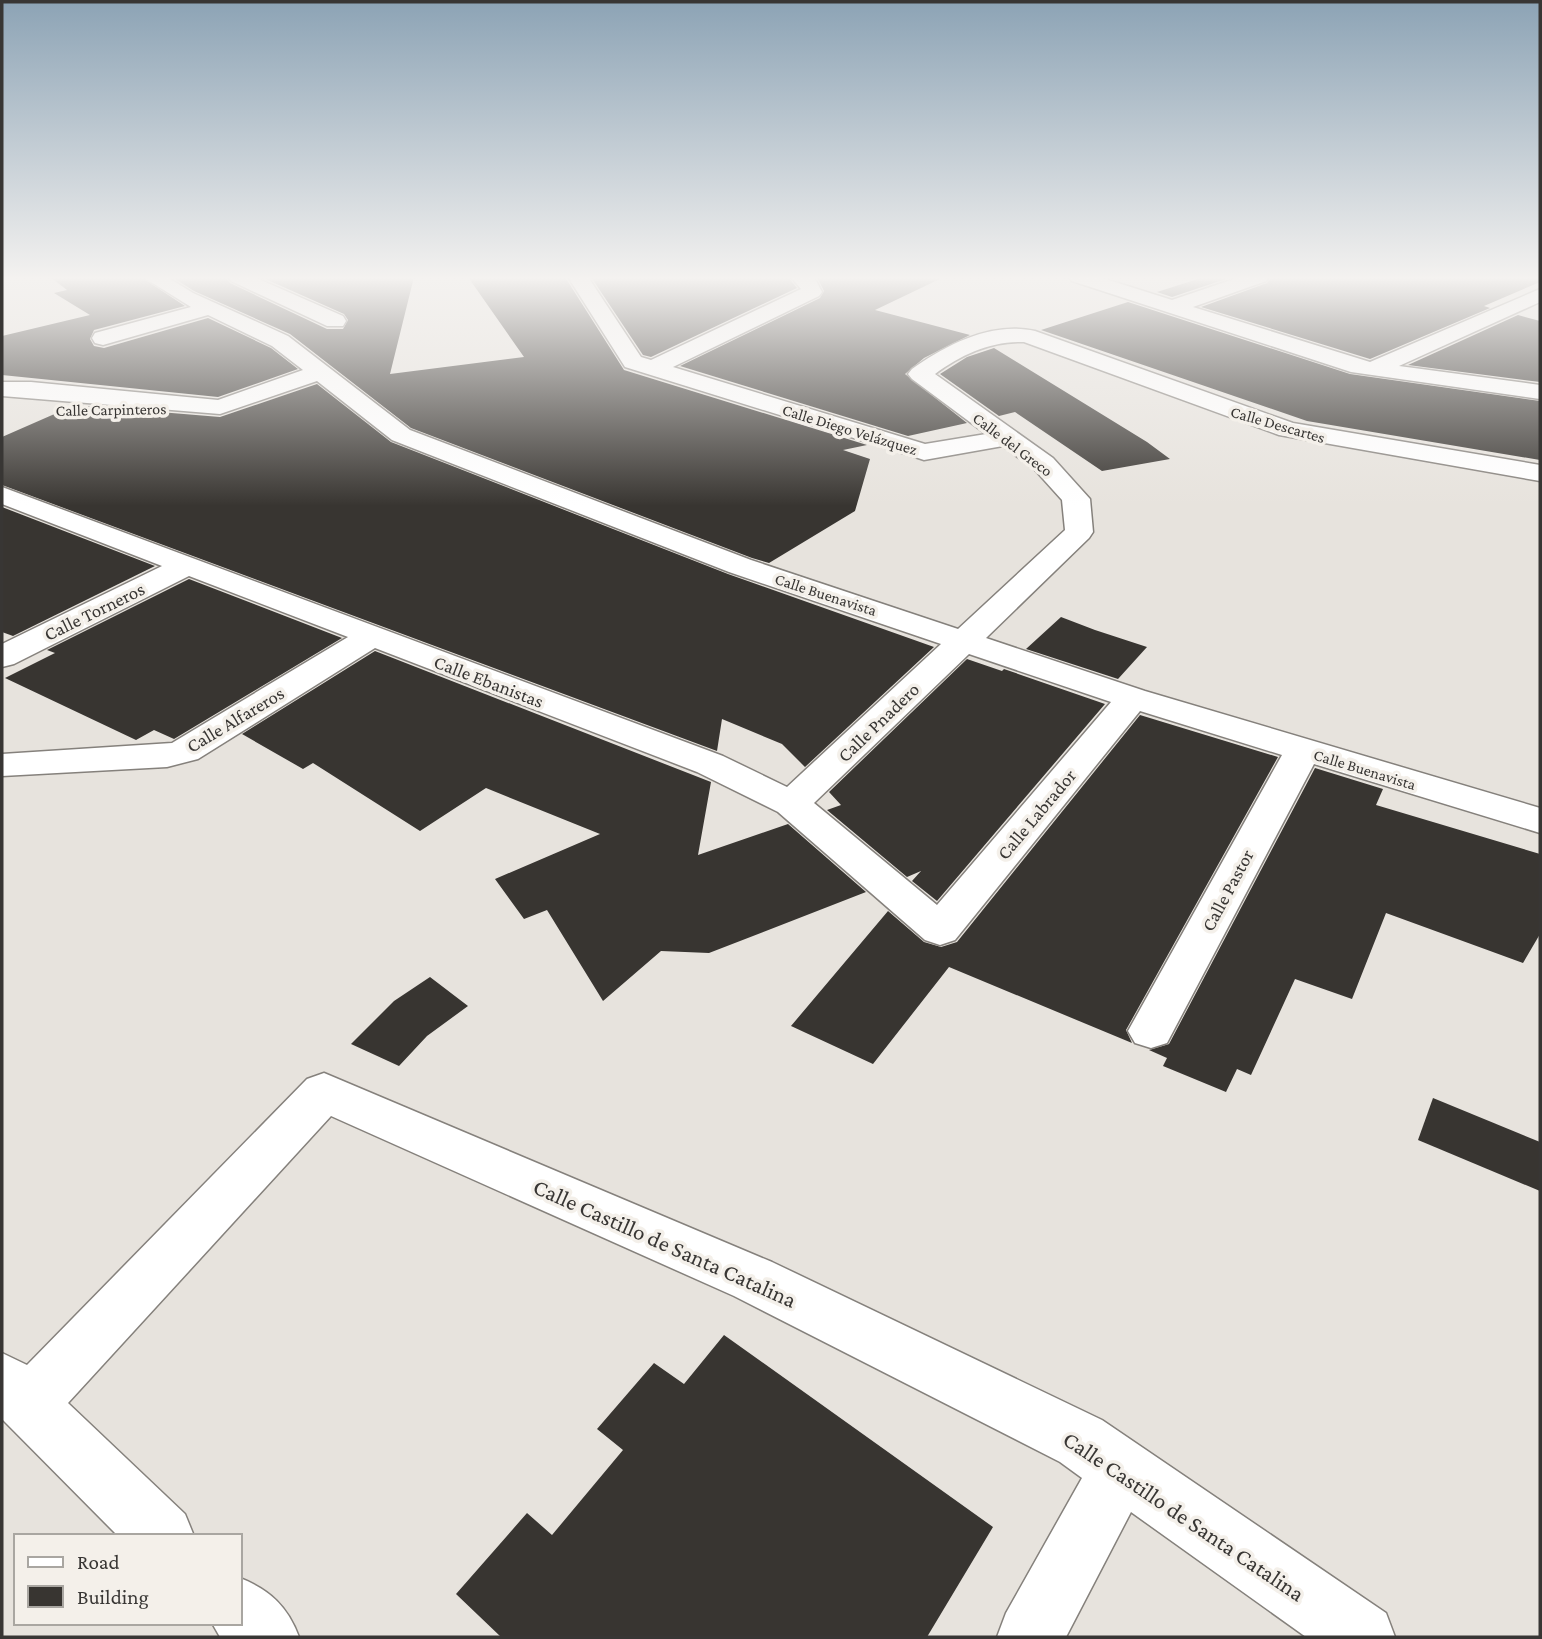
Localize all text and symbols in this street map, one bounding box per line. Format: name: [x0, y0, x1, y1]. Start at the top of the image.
street label: Calle Carpinteros: [56, 400, 166, 420]
street label: Calle Diego Velázquez: [780, 401, 920, 459]
street label: Calle Descartes: [1229, 403, 1327, 446]
street label: Calle del Greco: [970, 409, 1056, 480]
street label: Calle Buenavista: [773, 570, 879, 619]
street label: Calle Torneros: [40, 578, 148, 645]
street label: Calle Ebanistas: [431, 651, 547, 712]
street label: Calle Pnadero: [833, 679, 923, 766]
street label: Calle Alfareros: [183, 682, 288, 757]
street label: Calle Buenavista: [1312, 746, 1419, 793]
street label: Calle Labrador: [993, 765, 1080, 864]
street label: Calle Pastor: [1197, 846, 1258, 935]
street label: Calle Castillo de Santa Catalina: [529, 1173, 801, 1313]
street label: Calle Castillo de Santa Catalina: [1058, 1425, 1310, 1607]
legend: [14, 1534, 242, 1625]
text: Road: [77, 1550, 120, 1574]
text: Building: [77, 1585, 149, 1609]

